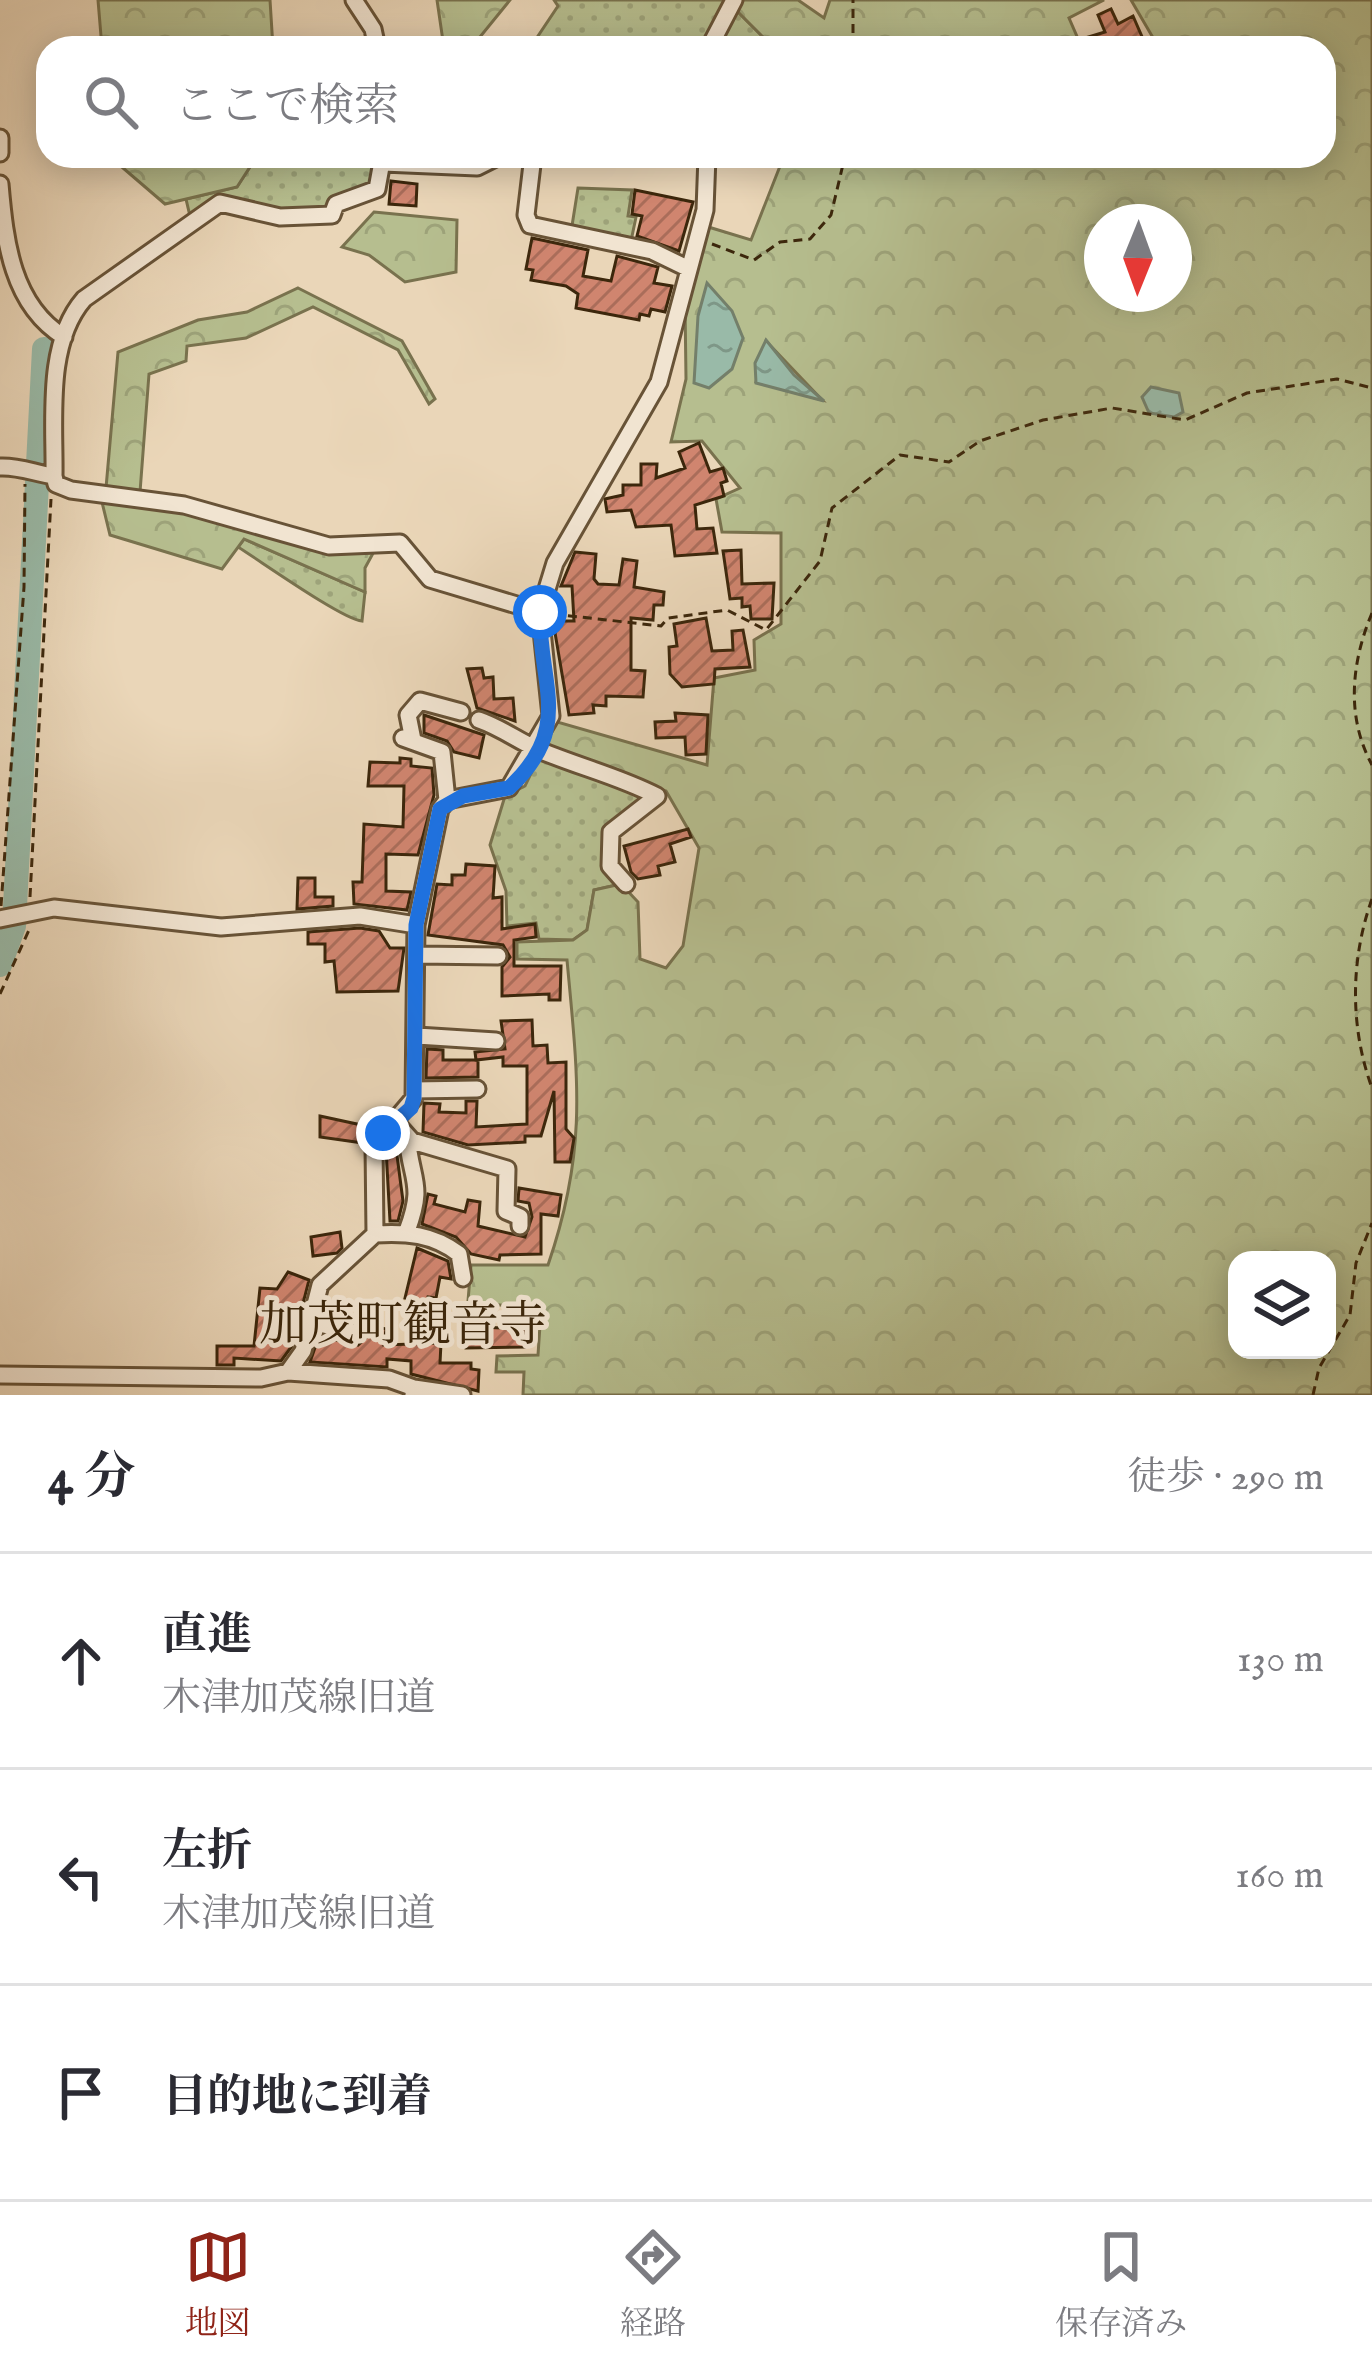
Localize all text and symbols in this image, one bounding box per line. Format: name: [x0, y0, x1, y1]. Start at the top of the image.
search box: [36, 36, 1336, 168]
icon: search: [78, 69, 144, 135]
text: ここで検索: [174, 79, 399, 136]
north arrow: [1084, 204, 1192, 312]
route start: [513, 585, 567, 639]
route end: [356, 1106, 410, 1160]
map controls: [1228, 1251, 1336, 1359]
button: layers: [1228, 1251, 1336, 1359]
district label: 加茂町観音寺: [259, 1297, 547, 1357]
text: 4 分: [48, 1447, 135, 1512]
text: 徒歩 · 290 m: [1127, 1454, 1324, 1503]
text: 直進: [162, 1608, 252, 1665]
icon: ahead: [48, 1628, 114, 1694]
text: 130 m: [1237, 1636, 1324, 1685]
text: 木津加茂線旧道: [162, 1675, 435, 1724]
text: 左折: [162, 1824, 252, 1881]
icon: left: [48, 1844, 114, 1910]
text: 160 m: [1235, 1852, 1324, 1901]
text: 木津加茂線旧道: [162, 1891, 435, 1940]
icon: arrive: [48, 2060, 114, 2126]
text: 目的地に到着: [162, 2070, 432, 2127]
tab: 地図: [185, 2224, 251, 2346]
tab: 経路: [620, 2224, 686, 2346]
tab: 保存済み: [1055, 2224, 1187, 2346]

